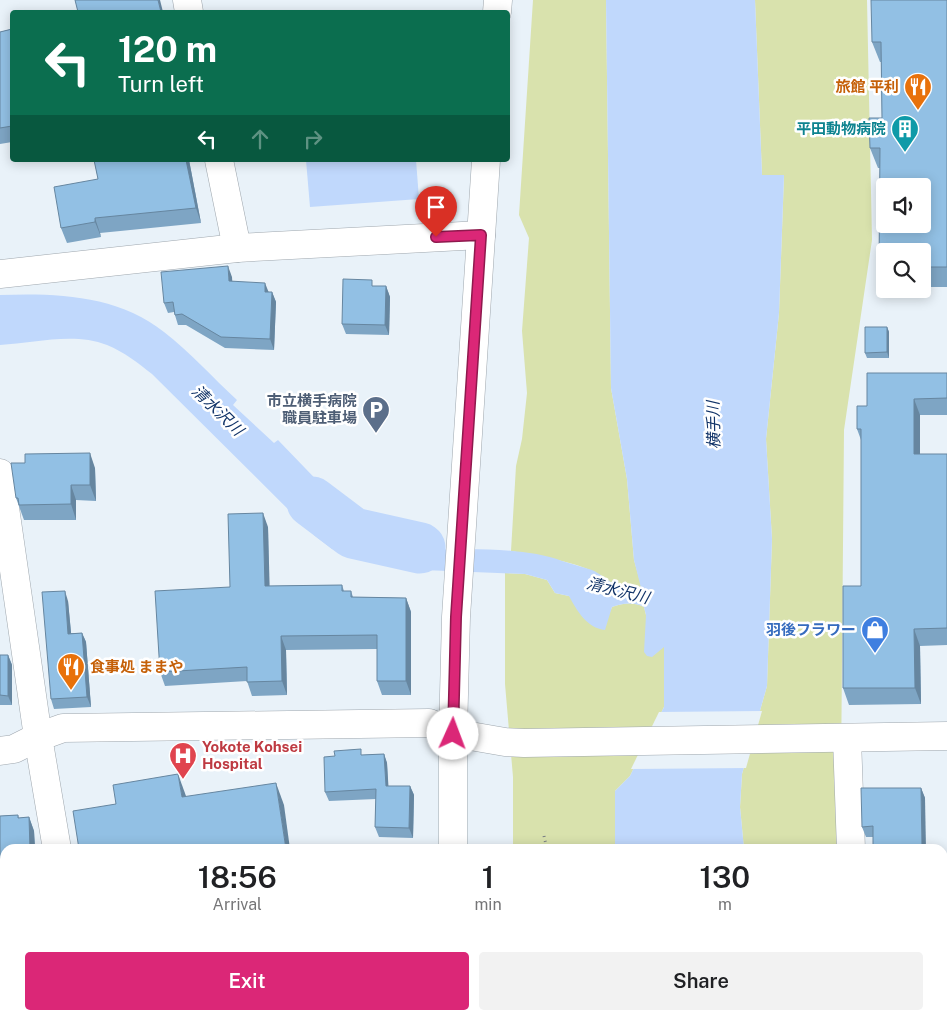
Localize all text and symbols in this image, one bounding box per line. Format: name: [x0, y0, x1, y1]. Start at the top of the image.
text: 120 m: [118, 29, 217, 70]
icon: left: [35, 30, 100, 95]
text: Turn left: [118, 71, 204, 97]
restaurant icon: 旅館 平利: [903, 72, 933, 111]
place label: 旅館 平利: [836, 78, 899, 95]
building icon: 平田動物病院: [890, 114, 920, 153]
place label: 平田動物病院: [796, 120, 886, 137]
icon: left: [193, 125, 221, 153]
icon: ahead: [246, 125, 274, 153]
icon: right: [299, 125, 327, 153]
map controls: [876, 178, 931, 298]
button: sound: [876, 178, 931, 233]
pin: [415, 186, 457, 237]
icon: arrive: [422, 193, 450, 221]
button: search: [876, 243, 931, 298]
water label: 清水沢川: [188, 381, 249, 441]
place label: 市立横手病院 職員駐車場: [267, 392, 357, 426]
parking icon: 市立横手病院 職員駐車場: [361, 395, 391, 434]
water label: 横手川: [704, 399, 723, 449]
water label: 清水沢川: [585, 574, 653, 608]
shop icon: 羽後フラワー: [860, 615, 890, 654]
place label: 羽後フラワー: [766, 621, 856, 638]
restaurant icon: 食事処 ままや: [56, 652, 86, 691]
place label: 食事処 ままや: [90, 658, 183, 675]
position arrow: [426, 707, 478, 759]
place label: Yokote Kohsei Hospital: [202, 738, 302, 772]
hospital icon: Yokote Kohsei Hospital: [168, 741, 198, 780]
text: 18:56: [198, 859, 277, 895]
text: 1: [482, 859, 494, 895]
text: 130: [699, 859, 750, 895]
text: Arrival: [213, 895, 262, 914]
text: min: [474, 895, 502, 914]
text: m: [718, 895, 732, 914]
button: Exit: [25, 952, 469, 1010]
button: Share: [479, 952, 923, 1010]

